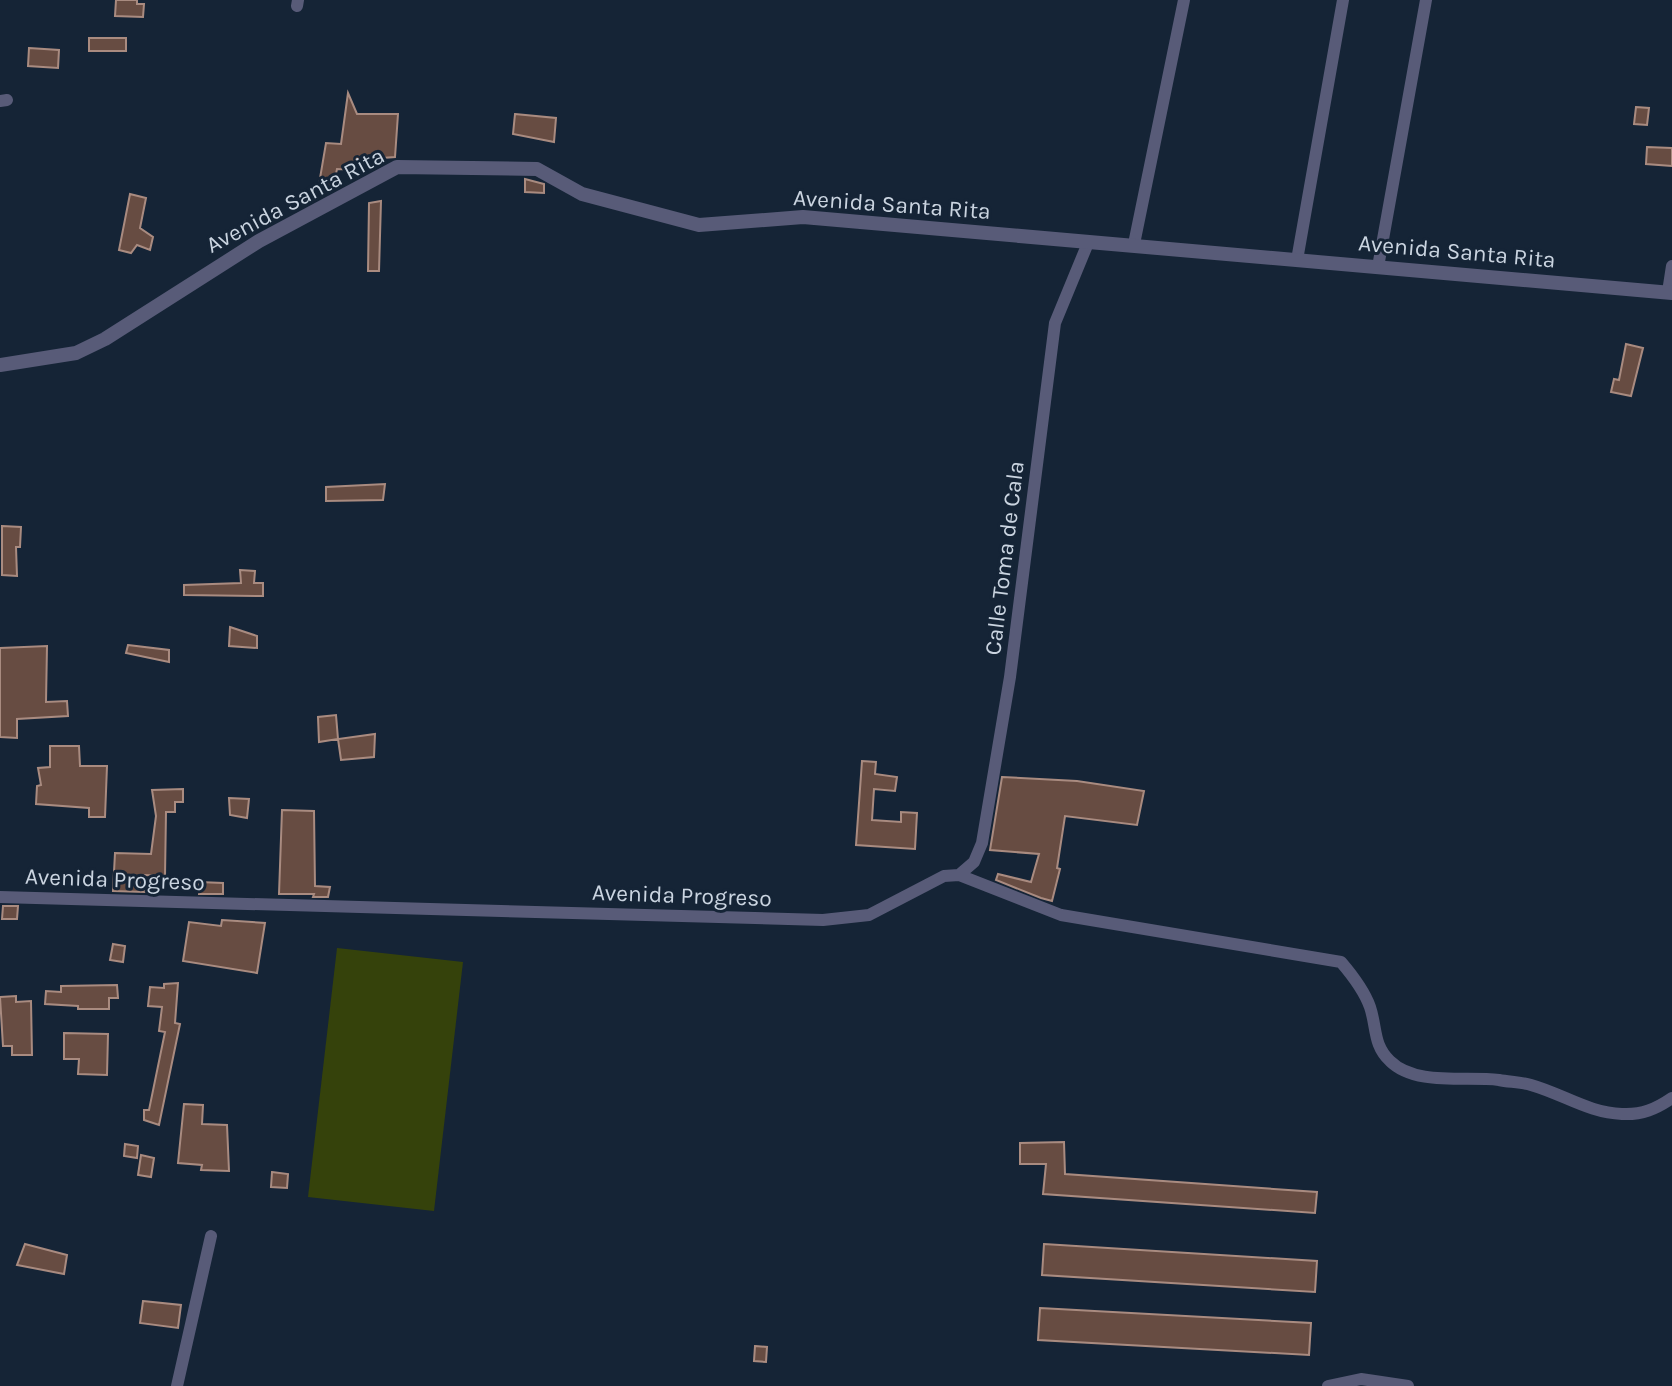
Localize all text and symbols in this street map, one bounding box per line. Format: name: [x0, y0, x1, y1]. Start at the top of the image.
street label: Avenida Santa Rita: [201, 142, 389, 259]
street label: Avenida Santa Rita: [792, 184, 992, 225]
street label: Avenida Santa Rita: [1357, 229, 1557, 274]
street label: Calle Toma de Cala: [979, 459, 1030, 657]
street label: Avenida Progreso: [25, 863, 205, 896]
street label: Avenida Progreso: [592, 879, 772, 912]

